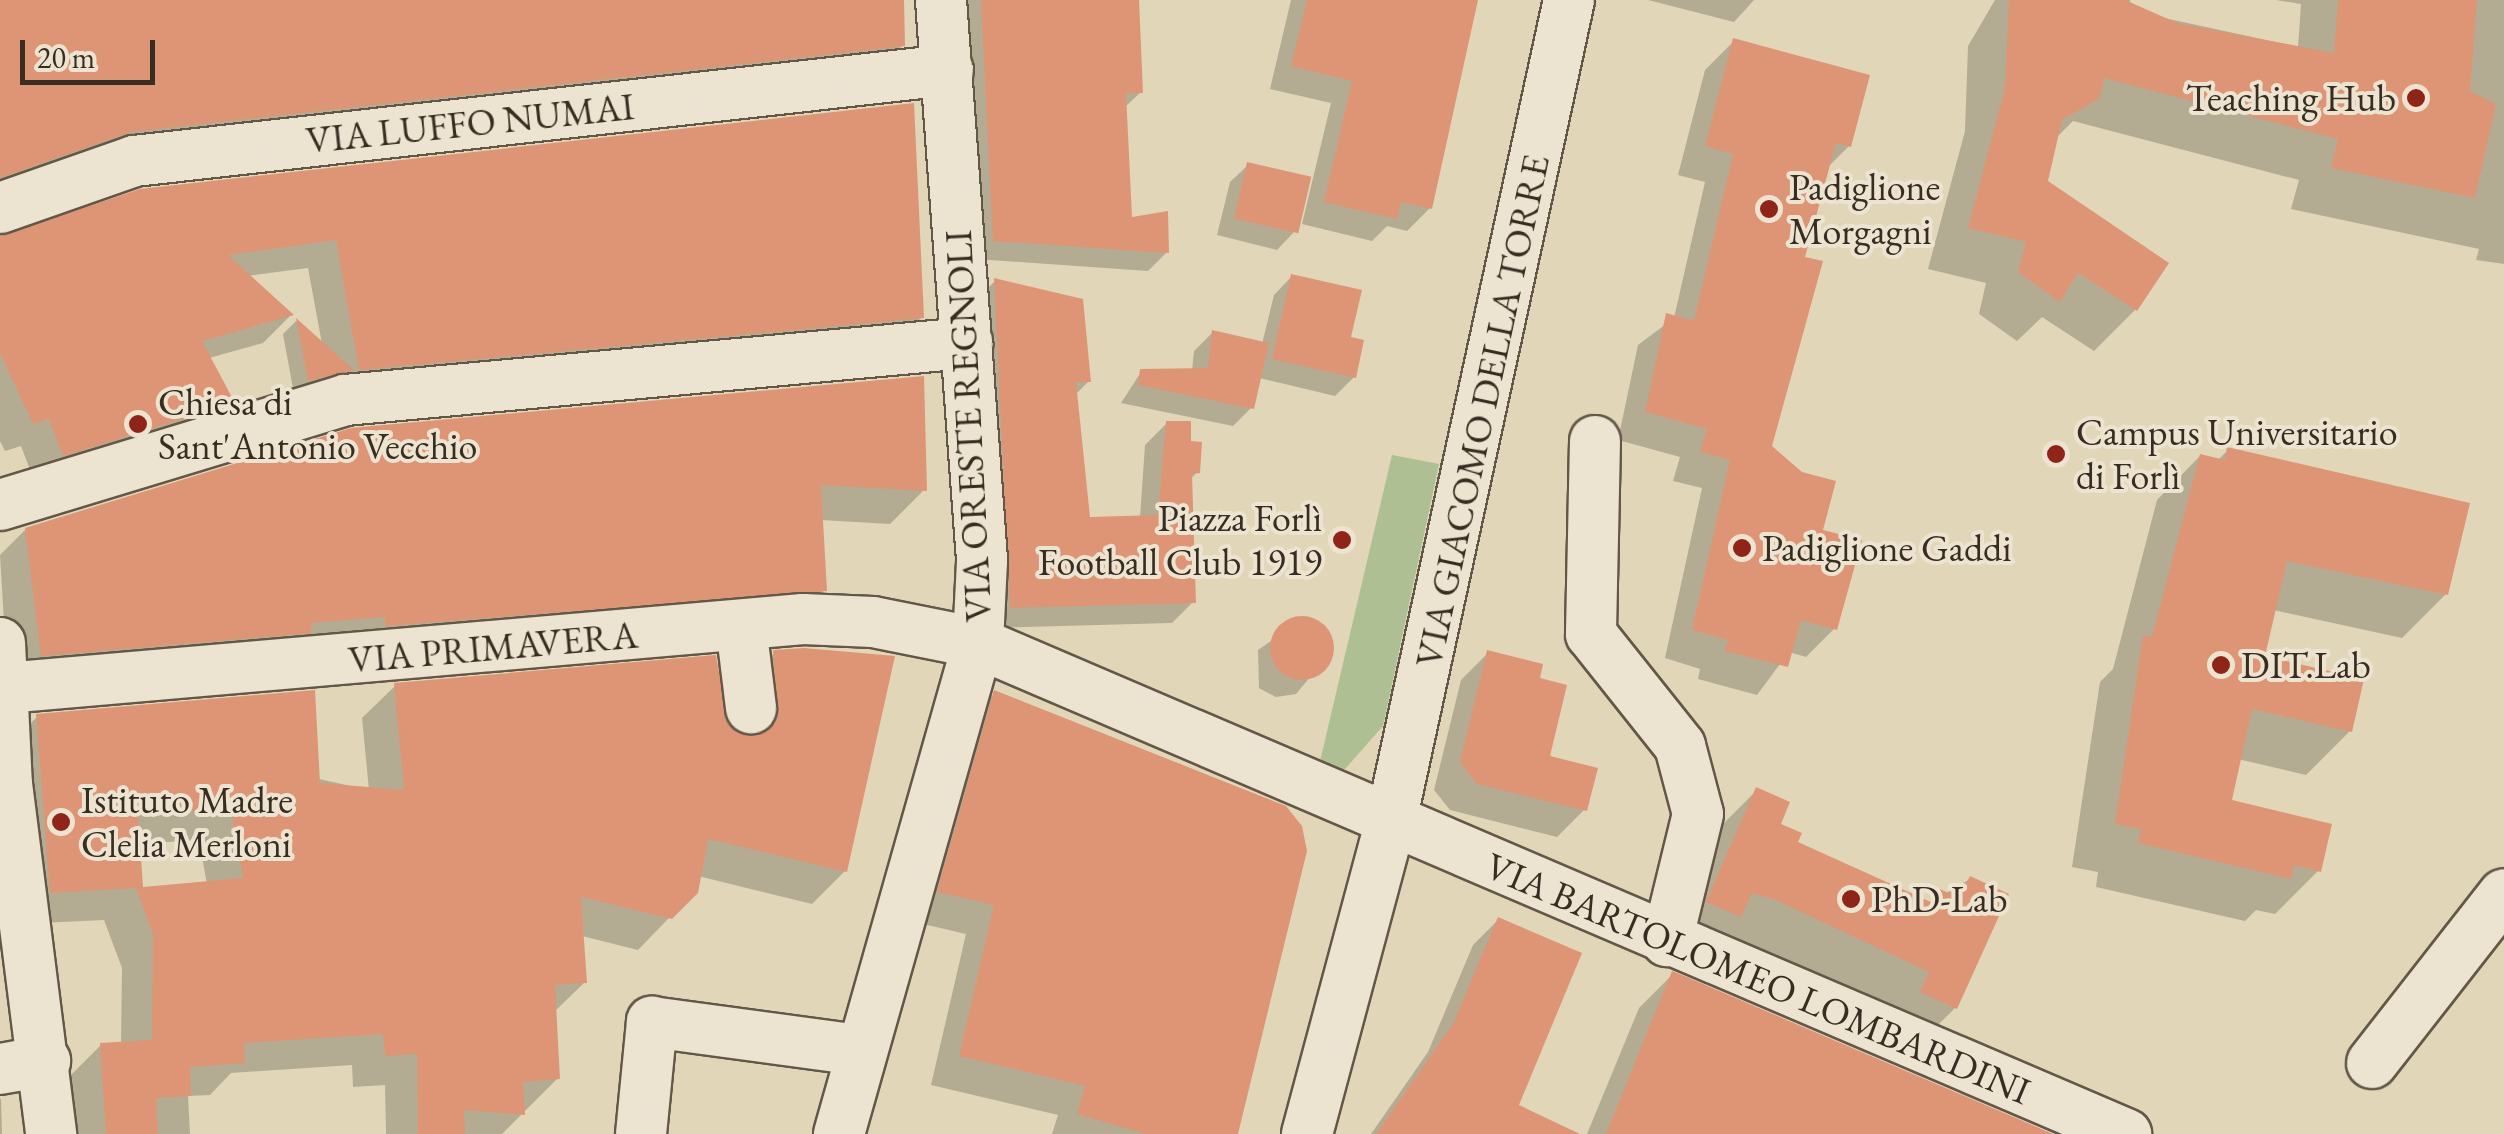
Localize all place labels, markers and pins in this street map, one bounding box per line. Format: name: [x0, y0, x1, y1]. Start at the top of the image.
place label: Teaching Hub: [2186, 75, 2396, 121]
marker: Teaching Hub: [2405, 87, 2427, 109]
place label: Padiglione Morgagni: [1789, 164, 1940, 253]
marker: Padiglione Morgagni: [1758, 198, 1780, 220]
place label: Chiesa di Sant'Antonio Vecchio: [158, 379, 477, 468]
place label: Campus Universitario di Forlì: [2076, 409, 2397, 498]
marker: Chiesa di Sant'Antonio Vecchio: [127, 413, 149, 435]
marker: Campus Universitario di Forlì: [2045, 443, 2067, 465]
place label: Piazza Forlì Football Club 1919: [1038, 495, 1322, 584]
place label: Padiglione Gaddi: [1762, 525, 2012, 571]
marker: Piazza Forlì Football Club 1919: [1331, 529, 1353, 551]
marker: Padiglione Gaddi: [1731, 537, 1753, 559]
place label: DIT.Lab: [2241, 642, 2371, 688]
marker: DIT.Lab: [2210, 654, 2232, 676]
place label: Istituto Madre Clelia Merloni: [81, 777, 293, 866]
marker: Istituto Madre Clelia Merloni: [50, 811, 72, 833]
place label: PhD-Lab: [1871, 876, 2008, 922]
marker: PhD-Lab: [1840, 888, 1862, 910]

